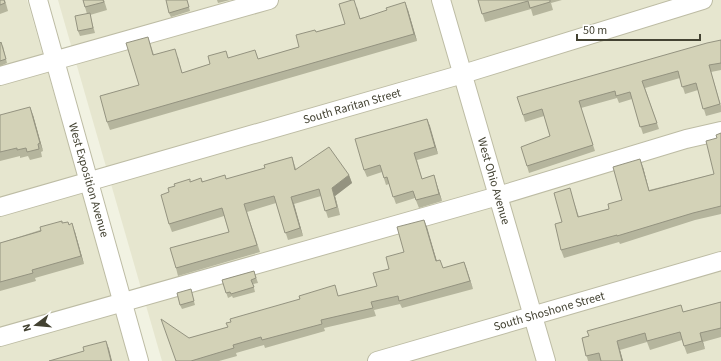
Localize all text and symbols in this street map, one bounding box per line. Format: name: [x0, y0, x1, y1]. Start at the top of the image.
scale bar: [577, 16, 700, 42]
text: 50 m: [583, 22, 607, 39]
street label: South Raritan Street: [301, 84, 403, 129]
street label: West Exposition Avenue: [64, 121, 113, 239]
street label: West Ohio Avenue: [473, 136, 514, 227]
street label: South Shoshone Street: [492, 287, 607, 335]
north arrow: [16, 305, 56, 345]
text: N: [19, 322, 35, 333]

